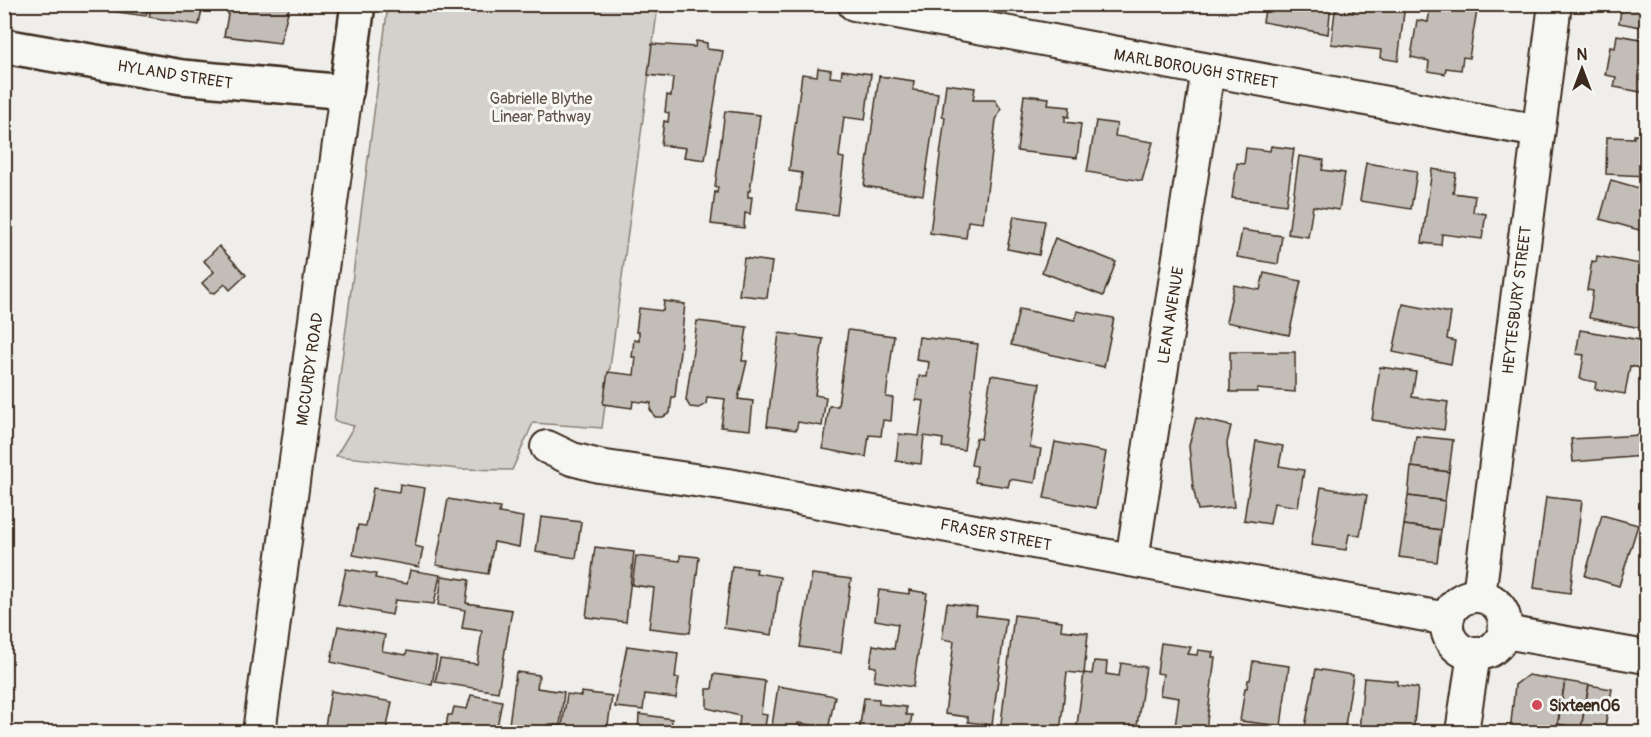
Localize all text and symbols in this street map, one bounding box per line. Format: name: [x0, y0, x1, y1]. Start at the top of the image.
north arrow: [1552, 39, 1612, 99]
street label: MARLBOROUGH STREET: [1112, 45, 1280, 93]
text: N: [1577, 45, 1588, 65]
street label: HYLAND STREET: [116, 56, 234, 94]
park label: Gabrielle Blythe Linear Pathway: [490, 89, 593, 127]
street label: HEYTESBURY STREET: [1498, 225, 1536, 375]
street label: LEAN AVENUE: [1153, 265, 1189, 365]
street label: MCCURDY ROAD: [292, 311, 328, 427]
street label: FRASER STREET: [939, 514, 1053, 556]
place label: Sixteen06: [1549, 696, 1620, 716]
marker: Sixteen06: [1530, 698, 1544, 712]

